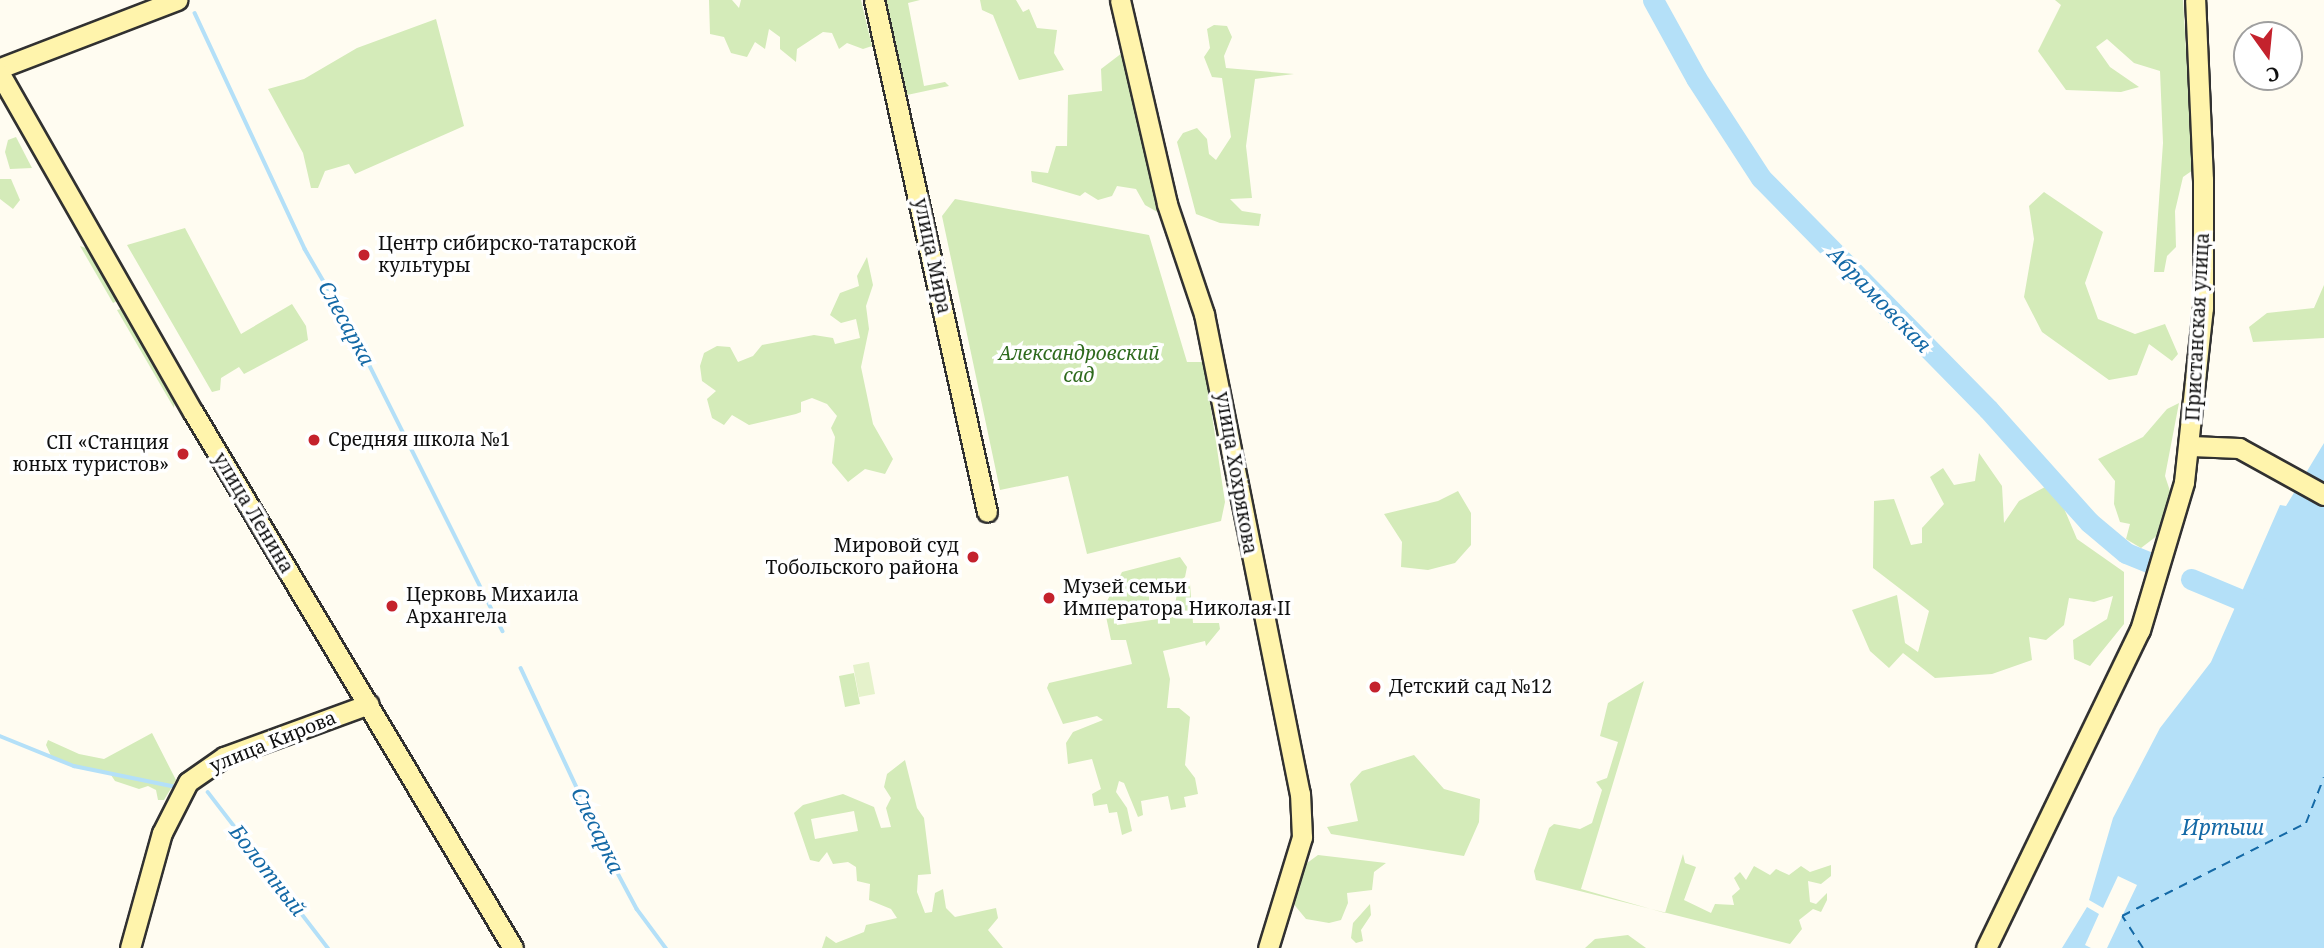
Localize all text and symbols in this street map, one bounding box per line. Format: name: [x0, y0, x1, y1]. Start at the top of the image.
north arrow: [2233, 21, 2303, 91]
text: С: [2264, 60, 2282, 89]
street label: улица Мира: [909, 196, 955, 316]
street label: Пристанская улица: [2182, 232, 2214, 422]
place label: Центр сибирско-татарской культуры: [378, 233, 637, 277]
water label: Абрамовская: [1823, 241, 1937, 357]
marker: Центр сибирско-татарской культуры: [356, 247, 372, 263]
water label: Слесарка: [313, 276, 381, 370]
park label: Александровский сад: [998, 343, 1160, 387]
street label: улица Хохрякова: [1210, 390, 1262, 556]
place label: Средняя школа №1: [328, 429, 511, 451]
place label: СП «Станция юных туристов»: [13, 432, 169, 476]
marker: Средняя школа №1: [306, 432, 322, 448]
marker: СП «Станция юных туристов»: [175, 446, 191, 462]
street label: улица Ленина: [208, 448, 298, 578]
place label: Мировой суд Тобольского района: [765, 535, 959, 579]
marker: Мировой суд Тобольского района: [965, 549, 981, 565]
place label: Музей семьи Императора Николая II: [1063, 576, 1291, 620]
place label: Церковь Михаила Архангела: [406, 584, 579, 628]
marker: Музей семьи Императора Николая II: [1041, 590, 1057, 606]
marker: Церковь Михаила Архангела: [384, 598, 400, 614]
place label: Детский сад №12: [1389, 676, 1552, 698]
marker: Детский сад №12: [1367, 679, 1383, 695]
street label: улица Кирова: [207, 706, 339, 778]
water label: Слесарка: [566, 783, 630, 877]
water label: Иртыш: [2182, 814, 2264, 840]
water label: Болотный: [224, 819, 312, 921]

